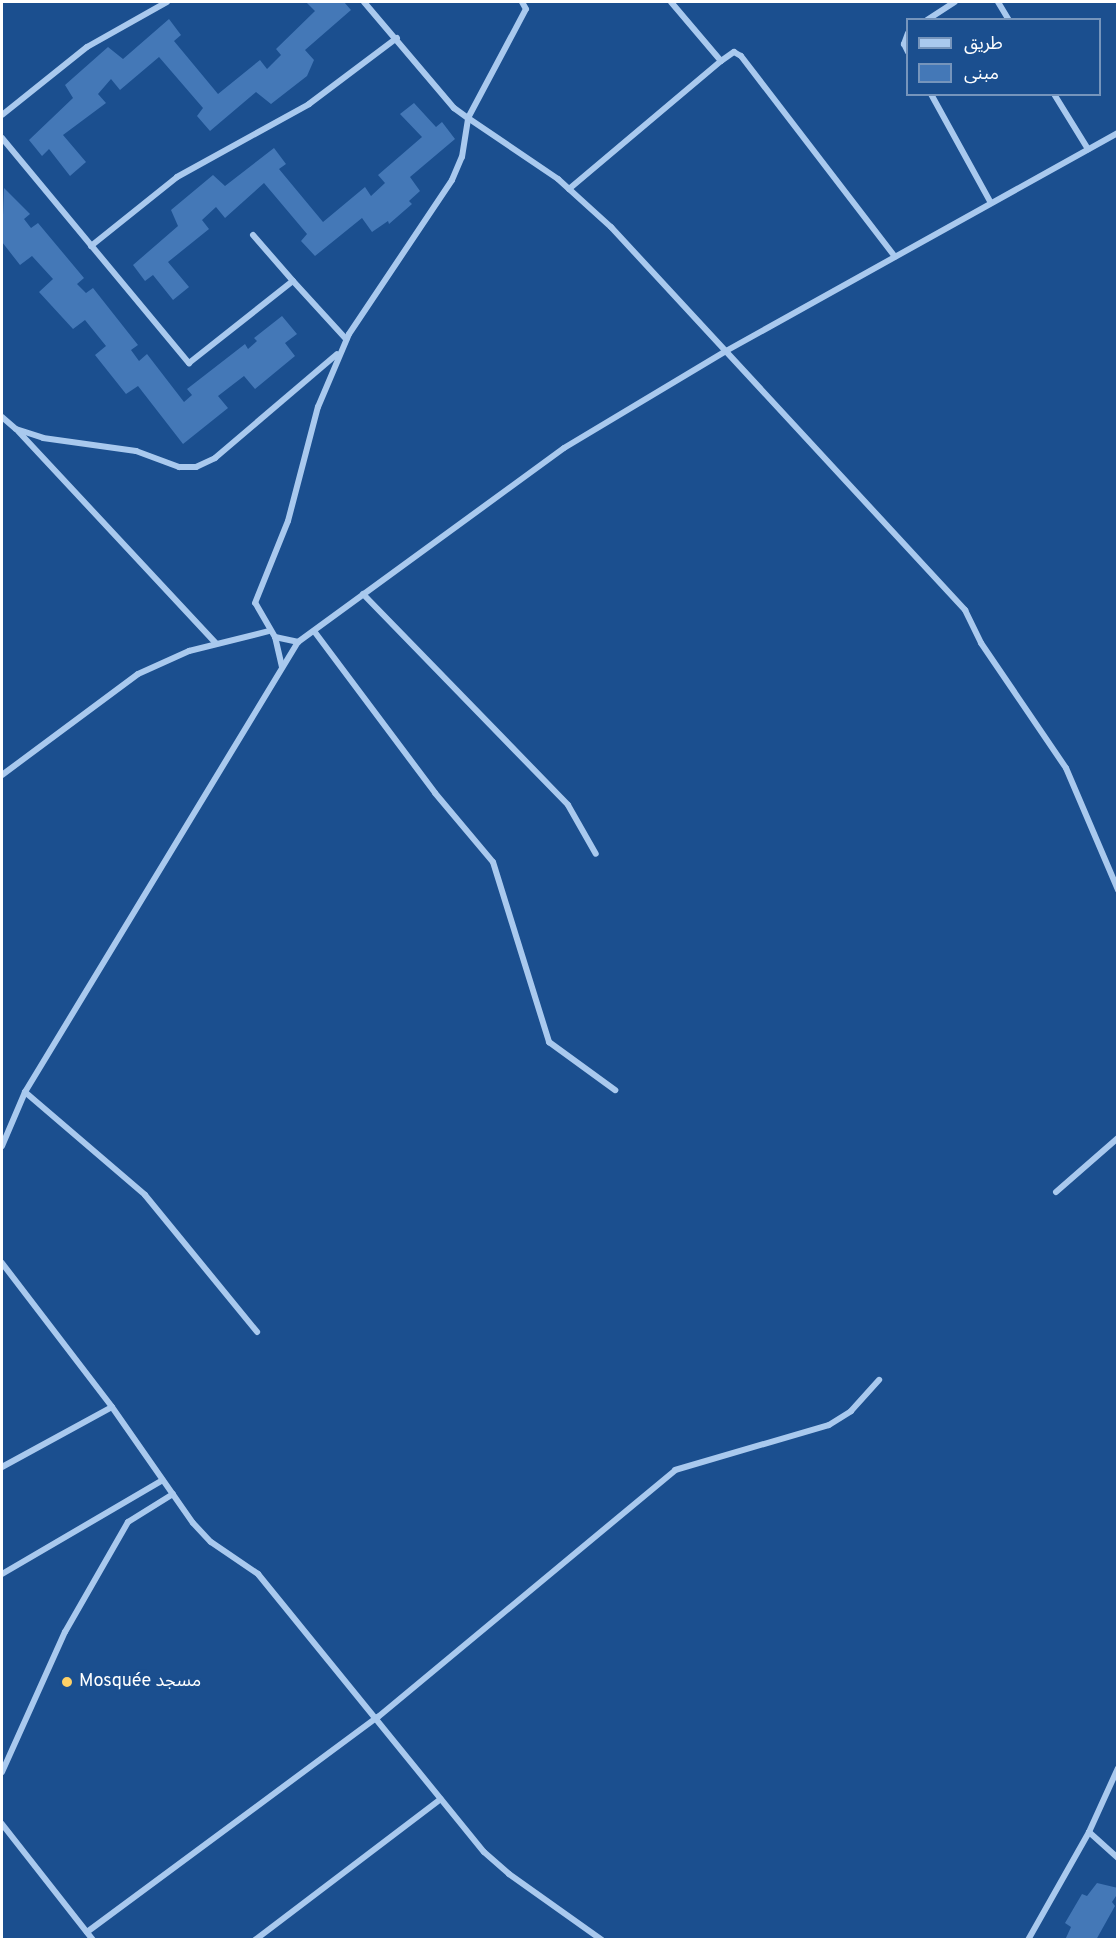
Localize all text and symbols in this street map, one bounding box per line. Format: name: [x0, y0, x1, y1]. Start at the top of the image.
legend: [906, 18, 1101, 96]
text: طريق: [964, 33, 1003, 56]
text: مبنى: [964, 63, 999, 86]
place label: Mosquée مسجد: [79, 1671, 201, 1693]
marker: Mosquée مسجد: [60, 1675, 74, 1689]

